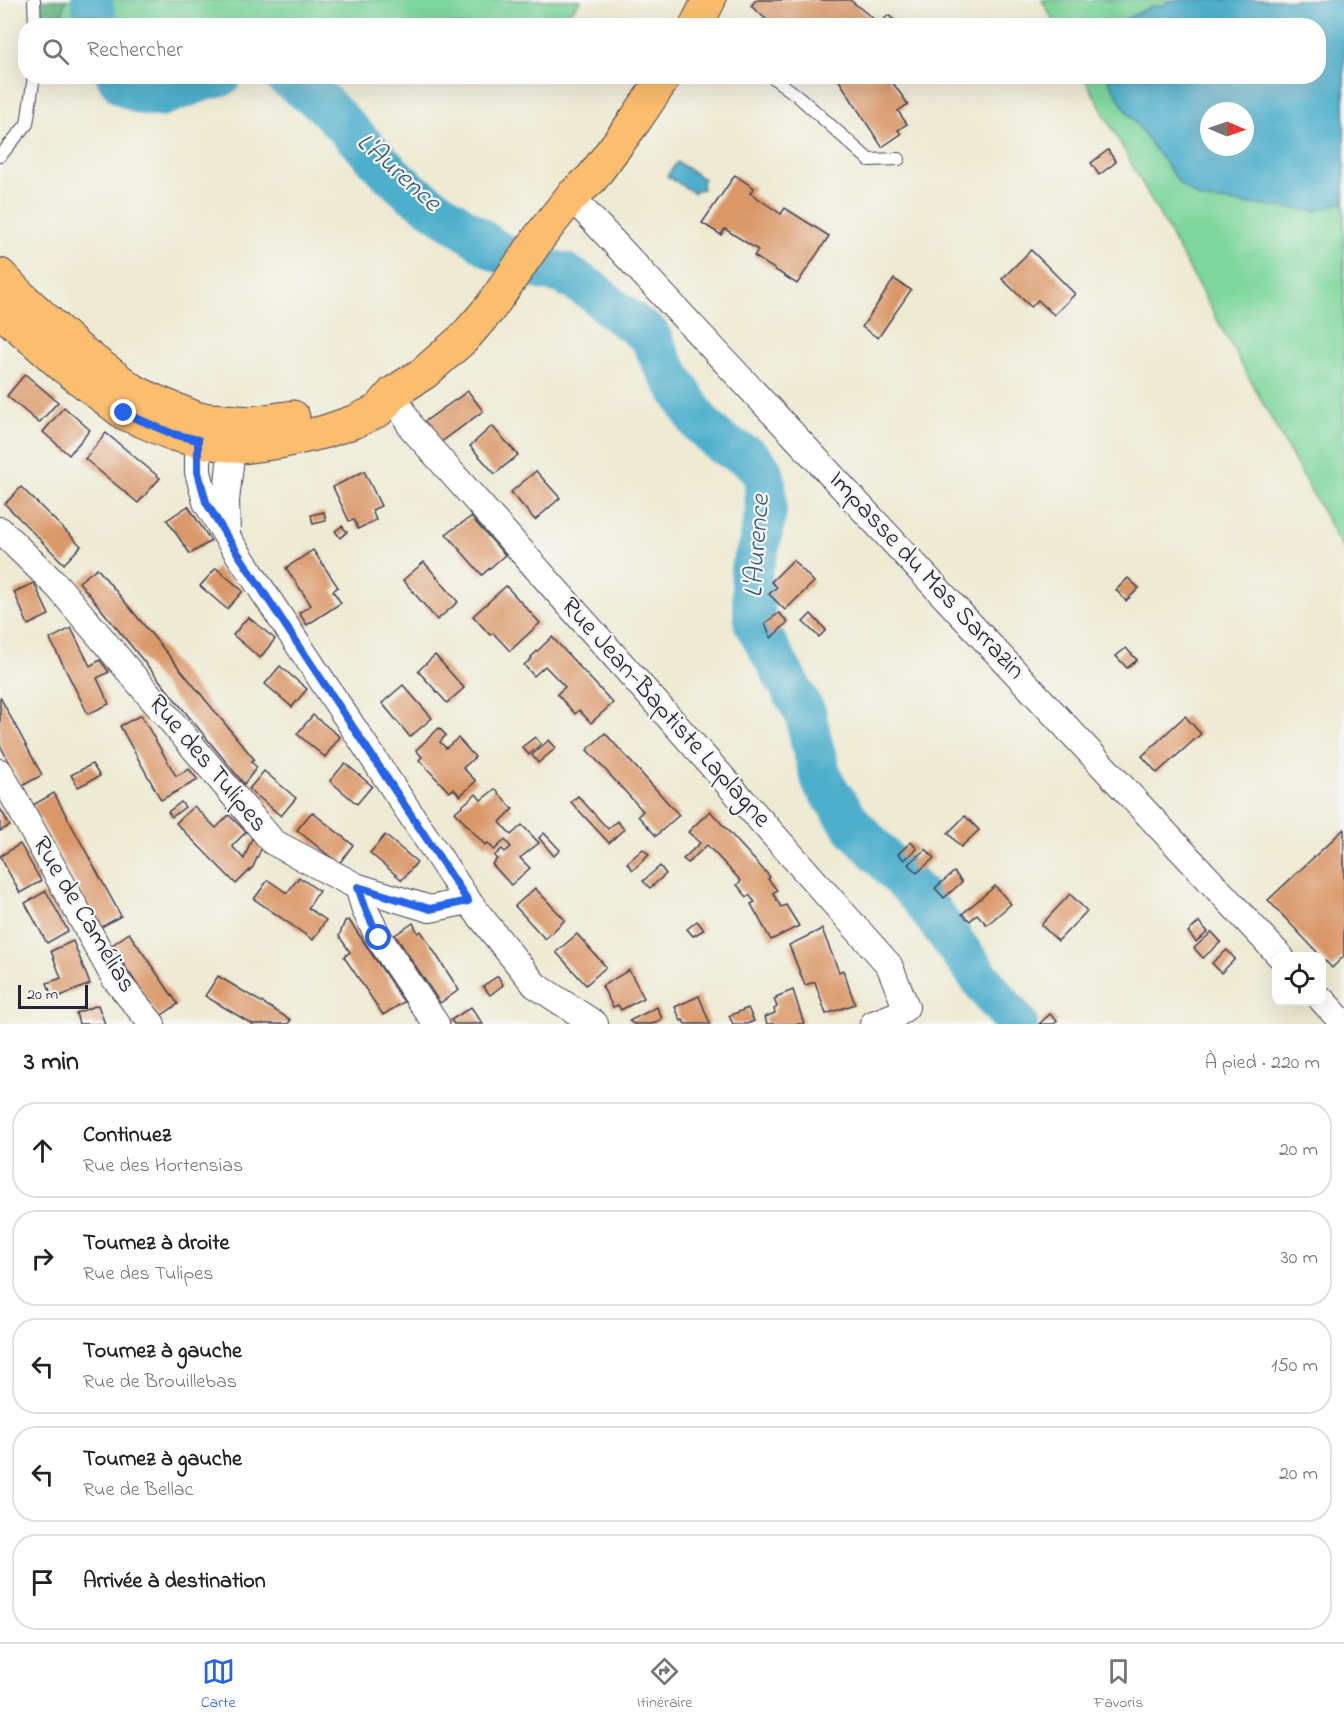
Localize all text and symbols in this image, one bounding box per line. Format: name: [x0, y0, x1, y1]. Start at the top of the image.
search box: [18, 18, 1326, 84]
icon: search: [39, 35, 72, 68]
text: Rechercher: [87, 35, 183, 67]
north arrow: [1200, 102, 1254, 156]
water label: L'Aurence: [347, 124, 451, 223]
route end: [110, 399, 136, 425]
street label: Impasse du Mas Sarrazin: [819, 463, 1033, 689]
water label: L'Aurence: [735, 492, 781, 599]
street label: Rue Jean-Baptiste Laplagne: [551, 589, 779, 837]
street label: Rue des Tulipes: [138, 687, 276, 841]
street label: Rue de Camélias: [21, 830, 145, 1000]
route start: [365, 924, 391, 950]
map controls: [1272, 952, 1326, 1006]
button: locate: [1272, 952, 1326, 1006]
scale bar: [18, 982, 88, 1010]
text: 20 m: [27, 983, 58, 1007]
text: 3 min: [24, 1044, 79, 1082]
text: À pied · 220 m: [1205, 1049, 1320, 1078]
text: Continuez: [83, 1120, 171, 1152]
icon: ahead: [26, 1134, 59, 1167]
text: 20 m: [1279, 1136, 1318, 1165]
text: Rue des Hortensias: [83, 1152, 243, 1181]
text: Tournez à droite: [83, 1228, 229, 1260]
icon: right: [26, 1242, 59, 1275]
text: 30 m: [1281, 1244, 1318, 1273]
text: Rue des Tulipes: [83, 1260, 213, 1289]
text: Tournez à gauche: [83, 1336, 242, 1368]
icon: left: [26, 1350, 59, 1383]
text: 150 m: [1271, 1352, 1318, 1381]
text: Rue de Brouillebas: [83, 1368, 237, 1397]
text: Tournez à gauche: [83, 1444, 242, 1476]
icon: left: [26, 1458, 59, 1491]
text: 20 m: [1279, 1460, 1318, 1489]
text: Rue de Bellac: [83, 1476, 193, 1505]
icon: arrive: [26, 1566, 59, 1599]
text: Arrivée à destination: [83, 1566, 266, 1598]
tab: Carte: [201, 1655, 236, 1715]
tab: Itinéraire: [637, 1655, 693, 1715]
tab: Favoris: [1094, 1655, 1143, 1715]

